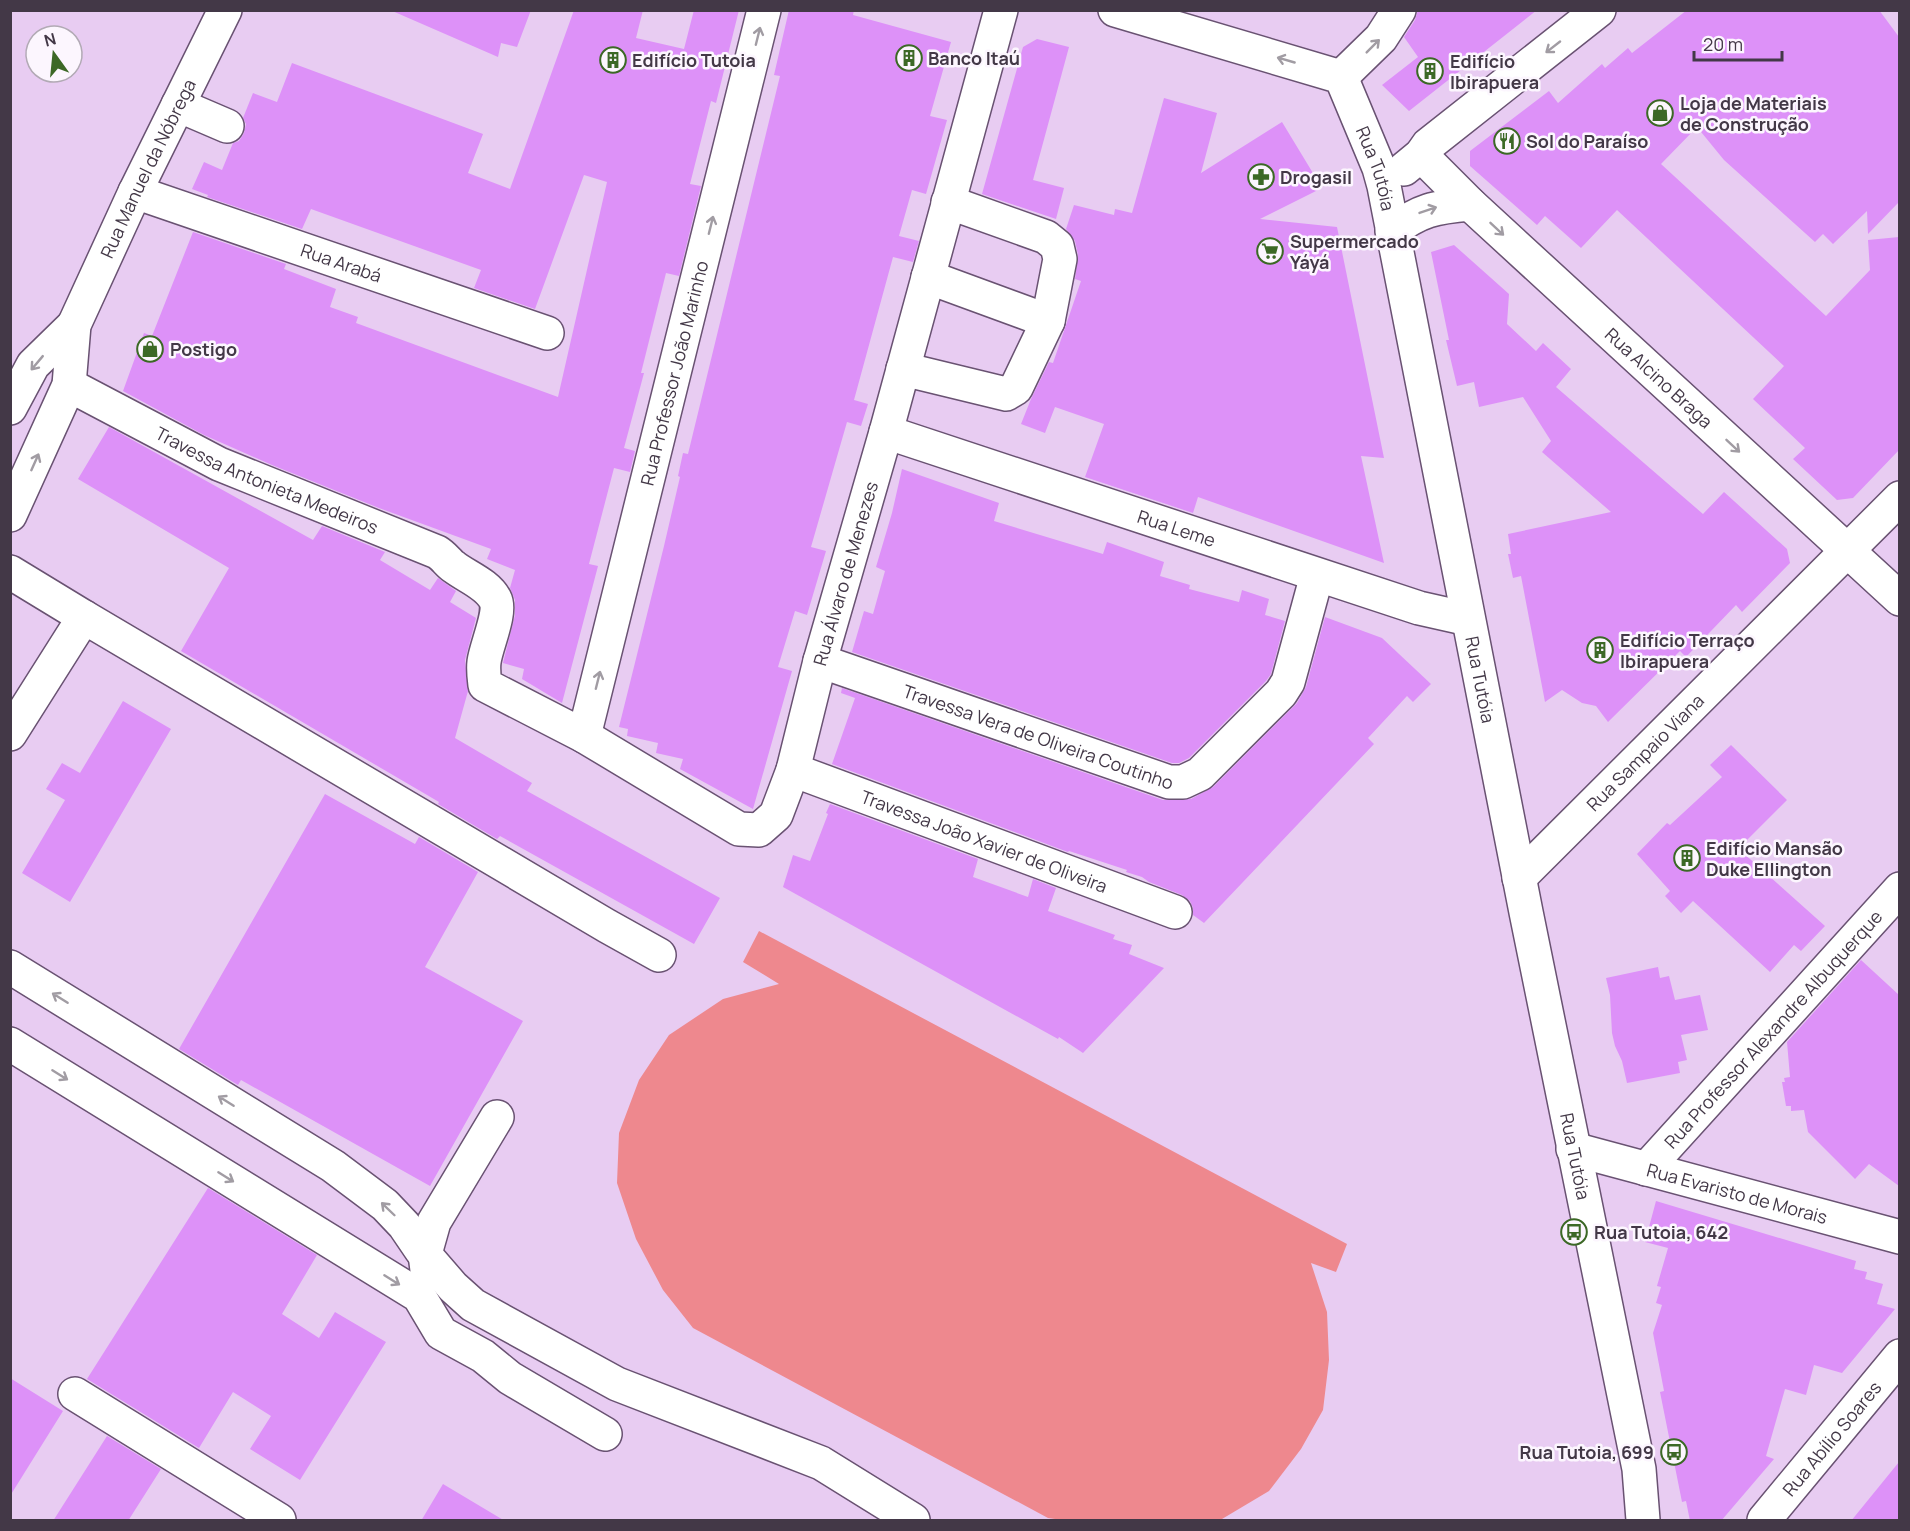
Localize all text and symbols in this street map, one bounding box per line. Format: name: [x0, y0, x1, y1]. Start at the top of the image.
north arrow: [24, 24, 84, 84]
scale bar: [1694, 24, 1782, 62]
text: N: [42, 27, 59, 52]
one-way arrow: [753, 27, 764, 46]
text: 20 m: [1703, 32, 1743, 56]
one-way arrow: [1365, 39, 1380, 53]
one-way arrow: [1545, 40, 1561, 53]
building icon: Banco Itaú: [894, 43, 924, 73]
building icon: Edifício Tutoia: [598, 45, 628, 75]
place label: Banco Itaú: [928, 46, 1020, 70]
place label: Edifício Tutoia: [632, 48, 756, 72]
place label: Edifício Ibirapuera: [1450, 49, 1539, 94]
one-way arrow: [1277, 54, 1296, 65]
building icon: Edifício Ibirapuera: [1415, 56, 1445, 86]
street label: Rua Manuel da Nóbrega: [94, 75, 201, 262]
place label: Loja de Materiais de Construção: [1680, 91, 1827, 136]
shop icon: Loja de Materiais de Construção: [1645, 98, 1675, 128]
street label: Rua Tutóia: [1351, 122, 1401, 213]
restaurant icon: Sol do Paraíso: [1492, 126, 1522, 156]
place label: Sol do Paraíso: [1526, 129, 1648, 153]
pharmacy icon: Drogasil: [1246, 162, 1276, 192]
place label: Drogasil: [1280, 165, 1352, 189]
one-way arrow: [1418, 204, 1437, 215]
one-way arrow: [706, 216, 718, 235]
one-way arrow: [1489, 222, 1504, 236]
place label: Supermercado Yáyá: [1290, 229, 1419, 274]
supermarket icon: Supermercado Yáyá: [1255, 236, 1285, 266]
street label: Rua Arabá: [298, 238, 385, 288]
street label: Rua Professor João Marinho: [635, 258, 713, 488]
street label: Rua Alcino Braga: [1600, 322, 1718, 433]
shop icon: Postigo: [135, 334, 165, 364]
place label: Postigo: [170, 337, 237, 361]
one-way arrow: [30, 355, 43, 371]
street label: Travessa Antonieta Medeiros: [152, 421, 382, 539]
one-way arrow: [1725, 439, 1740, 453]
one-way arrow: [29, 453, 41, 471]
street label: Rua Álvaro de Menezes: [807, 479, 883, 668]
street label: Rua Leme: [1134, 504, 1219, 552]
place label: Edifício Terraço Ibirapuera: [1620, 628, 1755, 673]
street label: Rua Tutóia: [1460, 634, 1501, 725]
building icon: Edifício Terraço Ibirapuera: [1585, 635, 1615, 665]
one-way arrow: [593, 670, 605, 689]
street label: Travessa Vera de Oliveira Coutinho: [900, 679, 1177, 795]
street label: Rua Sampaio Viana: [1581, 689, 1709, 816]
street label: Travessa João Xavier de Oliveira: [858, 784, 1111, 898]
place label: Edifício Mansão Duke Ellington: [1706, 836, 1843, 881]
building icon: Edifício Mansão Duke Ellington: [1672, 843, 1702, 873]
street label: Rua Professor Alexandre Albuquerque: [1659, 905, 1887, 1153]
one-way arrow: [52, 992, 69, 1004]
one-way arrow: [51, 1070, 68, 1082]
one-way arrow: [218, 1095, 235, 1107]
street label: Rua Tutóia: [1555, 1111, 1596, 1202]
street label: Rua Evaristo de Morais: [1644, 1157, 1830, 1229]
one-way arrow: [217, 1172, 234, 1184]
one-way arrow: [380, 1202, 395, 1216]
bus stop icon: Rua Tutoia, 642: [1559, 1217, 1589, 1247]
place label: Rua Tutoia, 642: [1594, 1220, 1728, 1244]
one-way arrow: [383, 1274, 400, 1286]
street label: Rua Abílio Soares: [1777, 1376, 1886, 1501]
bus stop icon: Rua Tutoia, 699: [1659, 1437, 1689, 1467]
place label: Rua Tutoia, 699: [1520, 1440, 1654, 1464]

